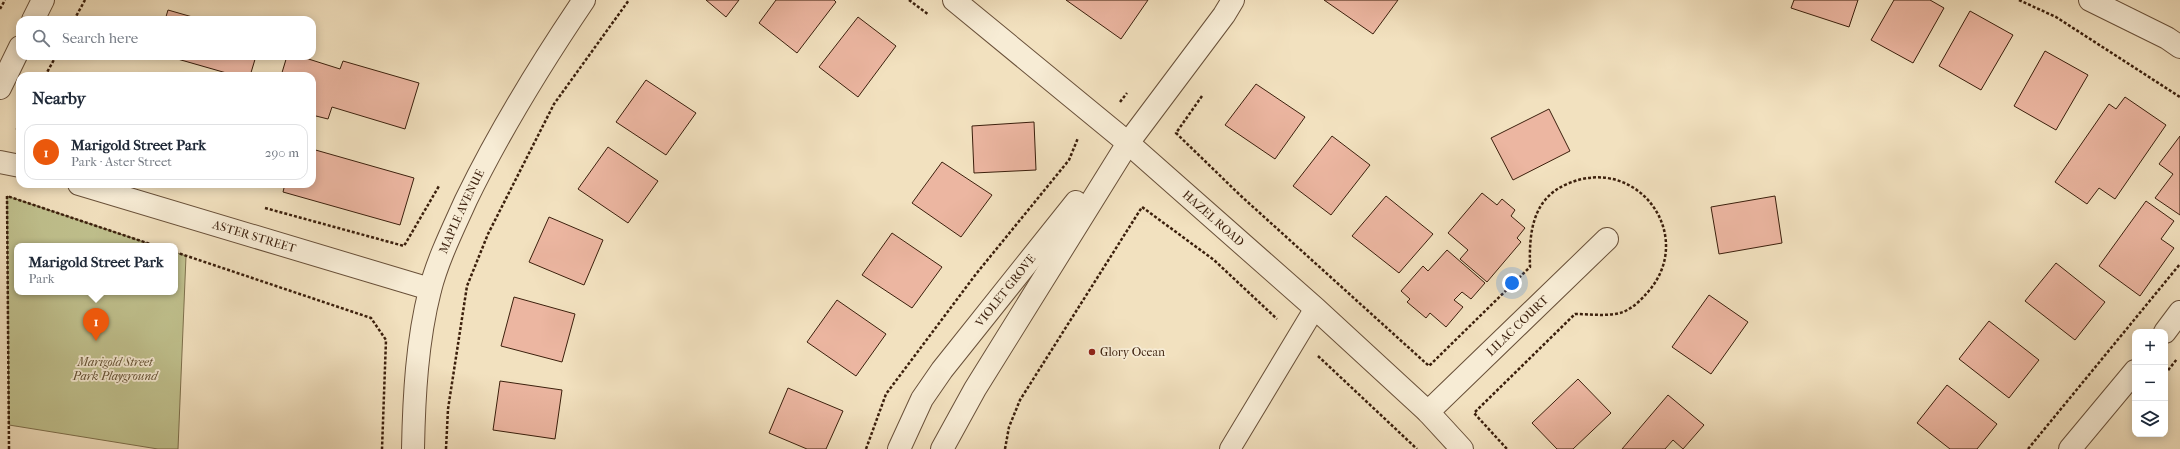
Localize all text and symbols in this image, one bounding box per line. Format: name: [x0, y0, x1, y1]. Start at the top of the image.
search box: [16, 16, 316, 60]
icon: search: [30, 27, 52, 49]
text: Search here: [62, 29, 138, 47]
text: Nearby: [32, 88, 86, 108]
text: Marigold Street Park: [71, 136, 206, 154]
text: 1: [44, 145, 48, 160]
text: 290 m: [265, 145, 299, 160]
text: Park · Aster Street: [71, 154, 172, 169]
street label: MAPLE AVENUE: [436, 167, 487, 256]
street label: HAZEL ROAD: [1180, 188, 1247, 249]
street label: ASTER STREET: [210, 217, 299, 256]
popup: [14, 243, 178, 295]
street label: VIOLET GROVE: [972, 252, 1038, 330]
text: Marigold Street Park: [29, 253, 163, 271]
text: Park: [29, 271, 54, 286]
your location: [1502, 273, 1522, 293]
street label: LILAC COURT: [1483, 292, 1552, 359]
pin: 1: [83, 308, 109, 341]
map controls: [2132, 329, 2168, 437]
button: +: [2132, 329, 2168, 365]
place label: Glory Ocean: [1100, 345, 1165, 359]
marker: Glory Ocean: [1087, 347, 1097, 357]
park label: Marigold Street Park Playground: [72, 355, 159, 383]
button: −: [2132, 365, 2168, 401]
button: layers: [2132, 401, 2168, 437]

